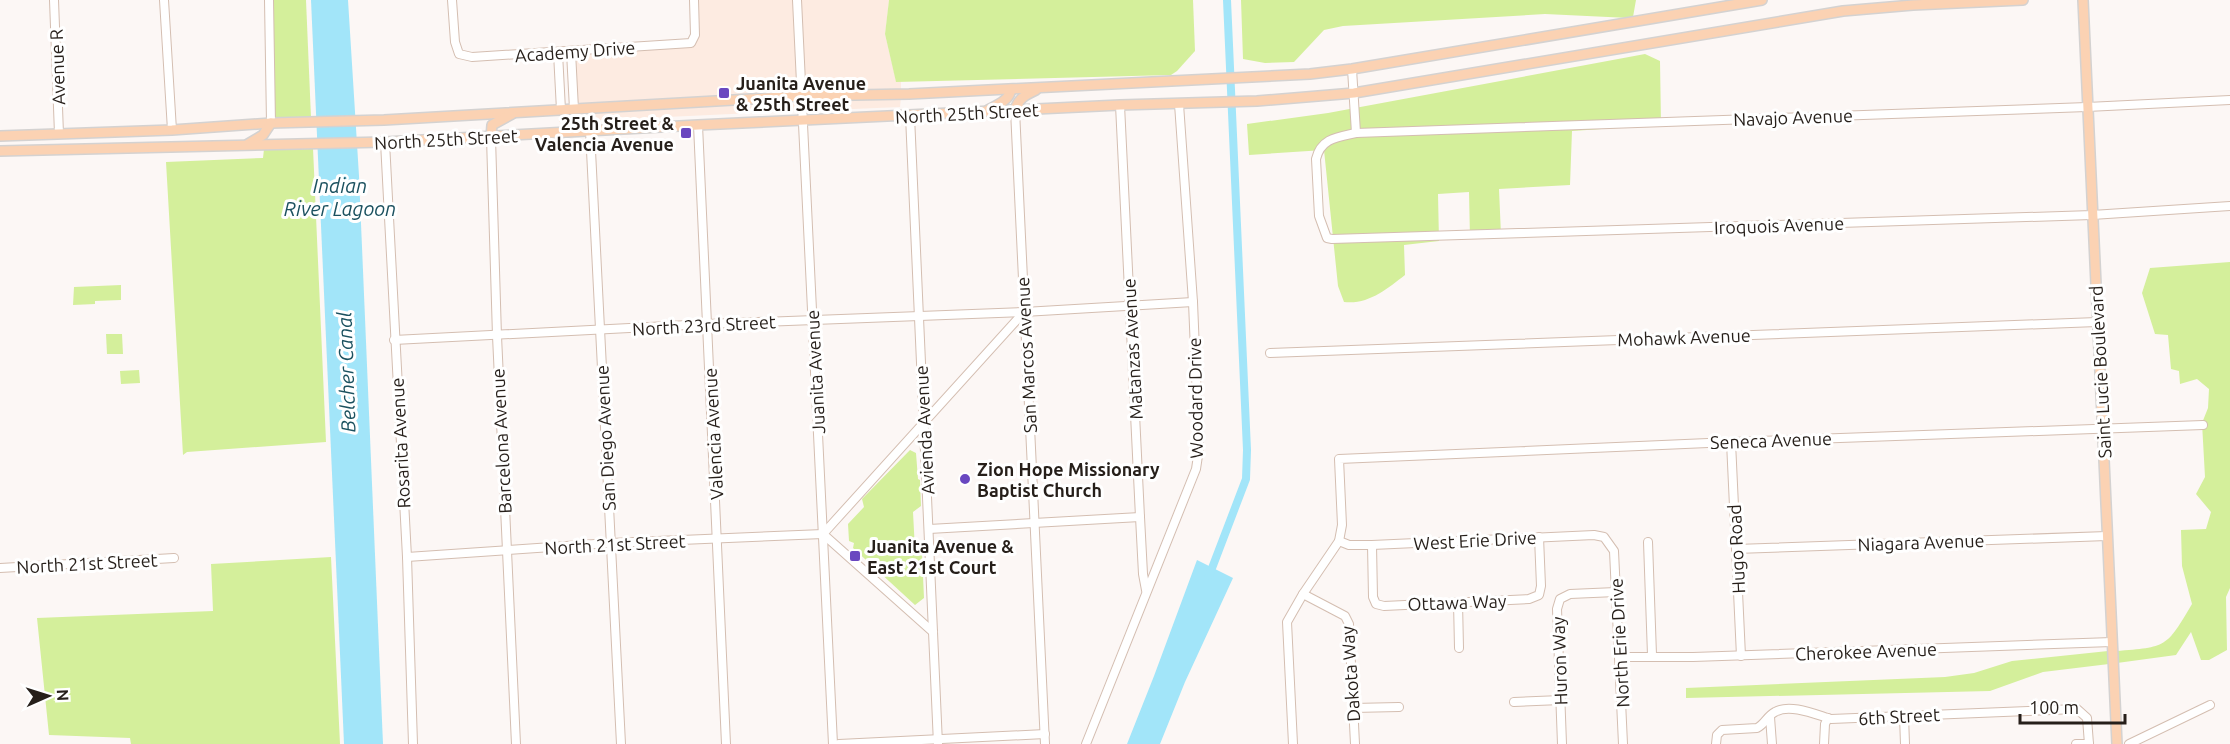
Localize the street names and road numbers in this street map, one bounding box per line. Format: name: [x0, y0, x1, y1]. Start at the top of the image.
street label: Avenue R: [46, 29, 68, 105]
street label: Academy Drive: [514, 37, 636, 65]
street label: North 25th Street: [895, 99, 1039, 127]
street label: Navajo Avenue: [1733, 105, 1853, 129]
street label: North 25th Street: [374, 125, 518, 153]
street label: Iroquois Avenue: [1714, 213, 1844, 237]
street label: San Marcos Avenue: [1012, 276, 1040, 434]
street label: Matanzas Avenue: [1118, 278, 1146, 420]
street label: Saint Lucie Boulevard: [2085, 285, 2115, 459]
street label: Juanita Avenue: [802, 310, 828, 434]
street label: North 23rd Street: [632, 311, 776, 339]
street label: Mohawk Avenue: [1617, 325, 1751, 349]
street label: Woodard Drive: [1184, 337, 1206, 459]
street label: San Diego Avenue: [591, 365, 619, 511]
street label: Avienda Avenue: [911, 365, 937, 495]
street label: Barcelona Avenue: [487, 368, 515, 514]
street label: Valencia Avenue: [700, 368, 726, 500]
street label: Rosarita Avenue: [387, 377, 413, 509]
street label: Seneca Avenue: [1710, 428, 1832, 452]
street label: Hugo Road: [1724, 504, 1748, 594]
street label: West Erie Drive: [1413, 527, 1537, 553]
street label: North 21st Street: [544, 530, 686, 558]
street label: Niagara Avenue: [1857, 530, 1985, 554]
street label: North 21st Street: [16, 549, 158, 577]
street label: North Erie Drive: [1606, 578, 1632, 708]
street label: Ottawa Way: [1407, 590, 1507, 614]
street label: Huron Way: [1547, 616, 1571, 706]
street label: Dakota Way: [1337, 625, 1363, 723]
street label: Cherokee Avenue: [1795, 639, 1937, 663]
street label: 6th Street: [1858, 704, 1940, 728]

